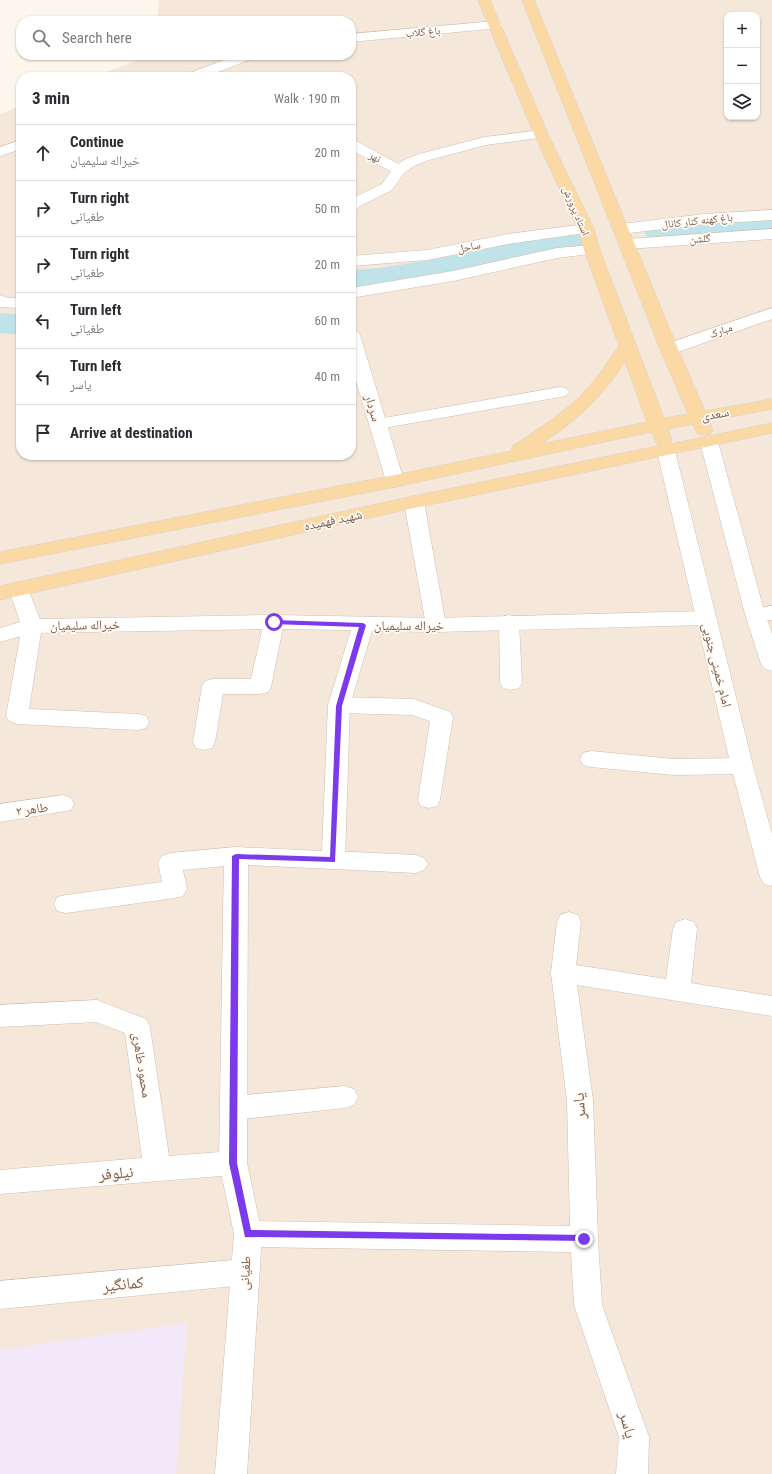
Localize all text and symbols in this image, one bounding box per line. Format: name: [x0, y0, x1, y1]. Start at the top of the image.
map controls: [724, 12, 760, 120]
button: +: [724, 12, 760, 48]
search box: [16, 16, 356, 60]
street label: باغ گلاب: [405, 24, 441, 40]
icon: search: [30, 27, 52, 49]
text: Search here: [62, 29, 132, 47]
button: −: [724, 48, 760, 84]
button: layers: [724, 84, 760, 120]
text: 3 min: [32, 88, 70, 108]
text: Walk · 190 m: [274, 91, 340, 106]
text: Continue: [70, 133, 124, 151]
icon: ahead: [32, 142, 54, 164]
text: 20 m: [314, 145, 340, 160]
street label: نهر: [366, 148, 383, 166]
text: خیراله سلیمیان: [70, 153, 140, 168]
street label: استاد پرورش: [560, 184, 592, 238]
text: Turn right: [70, 189, 129, 207]
icon: right: [32, 198, 54, 220]
text: 50 m: [314, 201, 340, 216]
text: طغیانی: [70, 209, 104, 224]
street label: باغ کهنه کنار کانال: [661, 211, 733, 231]
street label: گلشن: [689, 232, 711, 246]
street label: ساحل: [456, 238, 482, 256]
text: Turn right: [70, 245, 129, 263]
icon: right: [32, 254, 54, 276]
text: 20 m: [314, 257, 340, 272]
text: طغیانی: [70, 265, 104, 280]
text: Turn left: [70, 301, 121, 319]
icon: left: [32, 310, 54, 332]
text: 60 m: [314, 313, 340, 328]
text: طغیانی: [70, 321, 104, 336]
street label: مبارک: [708, 321, 734, 341]
text: Turn left: [70, 357, 121, 375]
icon: left: [32, 366, 54, 388]
text: 40 m: [314, 369, 340, 384]
text: یاسر: [70, 377, 92, 392]
street label: سردار: [361, 392, 384, 424]
street label: سعدی: [700, 404, 730, 425]
icon: arrive: [32, 422, 54, 444]
text: Arrive at destination: [70, 424, 193, 442]
street label: شهید فهمیده: [302, 507, 364, 534]
route start: [265, 613, 283, 631]
street label: خیراله سلیمیان: [50, 617, 120, 634]
street label: خیراله سلیمیان: [374, 618, 444, 634]
street label: امام خمینی جنوبی: [698, 621, 735, 709]
street label: طاهر ۲: [15, 799, 49, 820]
street label: محمود طاهری: [128, 1031, 155, 1099]
street label: یاسر: [569, 1092, 589, 1121]
street label: نیلوفر: [97, 1162, 134, 1184]
route end: [575, 1230, 593, 1248]
street label: طغیانی: [236, 1255, 255, 1291]
street label: کمانگیر: [100, 1272, 145, 1296]
street label: یاسر: [615, 1409, 641, 1440]

